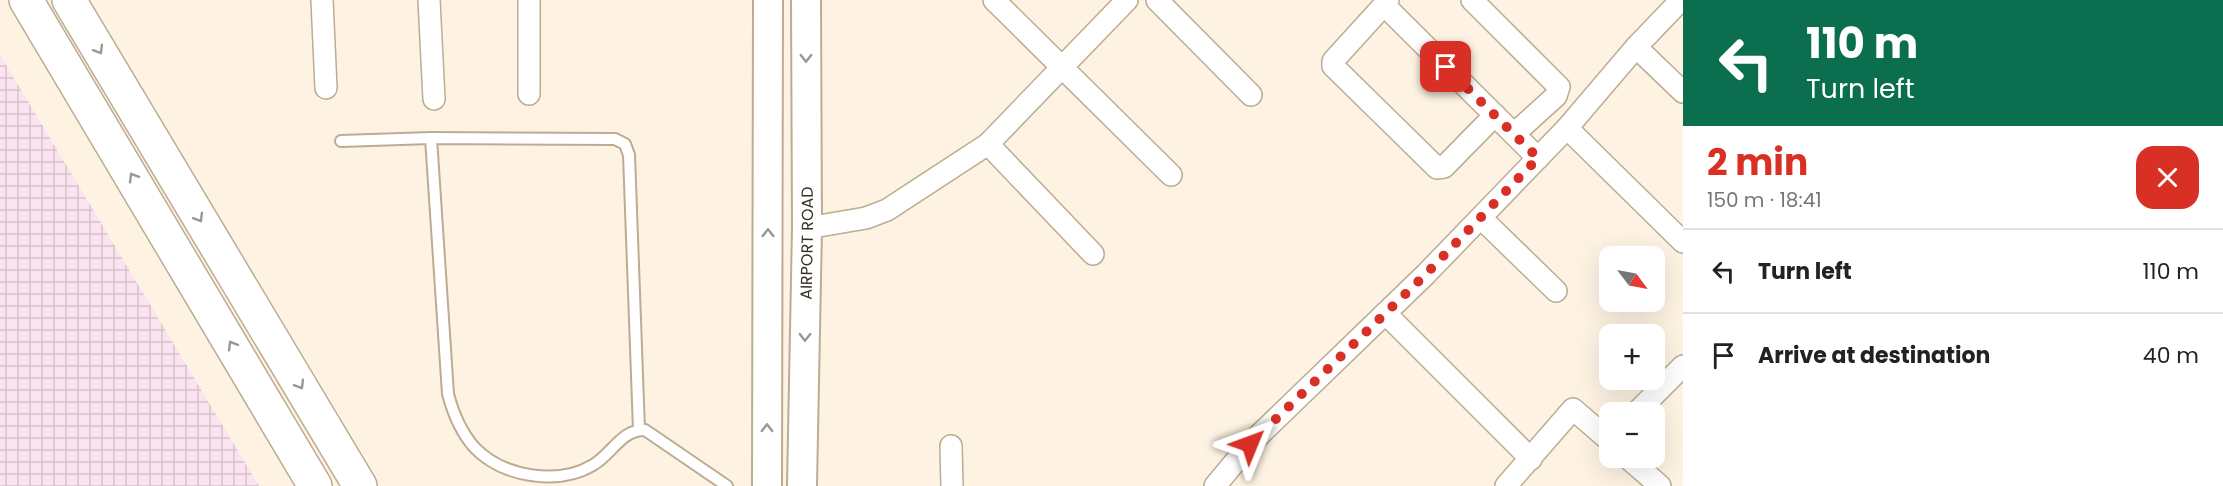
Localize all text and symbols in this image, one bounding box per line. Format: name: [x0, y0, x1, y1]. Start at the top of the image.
text: 110 m: [1806, 14, 1918, 73]
icon: left: [1707, 24, 1785, 102]
pin: [1420, 41, 1471, 92]
one-way arrow: [92, 44, 104, 54]
icon: arrive: [1429, 50, 1462, 83]
one-way arrow: [800, 54, 812, 63]
text: Turn left: [1806, 70, 1915, 107]
text: 2 min: [1707, 137, 1808, 188]
button: close: [2136, 146, 2199, 209]
one-way arrow: [128, 173, 140, 183]
street label: AIRPORT ROAD: [794, 186, 819, 300]
text: 150 m · 18:41: [1707, 186, 1822, 214]
one-way arrow: [192, 212, 204, 222]
one-way arrow: [762, 228, 774, 237]
north arrow: [1599, 246, 1665, 312]
map controls: [1599, 246, 1665, 468]
icon: left: [1707, 255, 1740, 288]
text: Turn left: [1758, 256, 1852, 287]
text: 110 m: [2143, 256, 2199, 287]
button: +: [1599, 324, 1665, 390]
one-way arrow: [798, 333, 811, 342]
icon: arrive: [1707, 339, 1740, 372]
text: Arrive at destination: [1758, 340, 1990, 371]
text: 40 m: [2143, 340, 2199, 371]
one-way arrow: [228, 341, 240, 351]
one-way arrow: [292, 379, 304, 389]
button: −: [1599, 402, 1665, 468]
position arrow: [1218, 412, 1282, 476]
one-way arrow: [761, 423, 773, 432]

